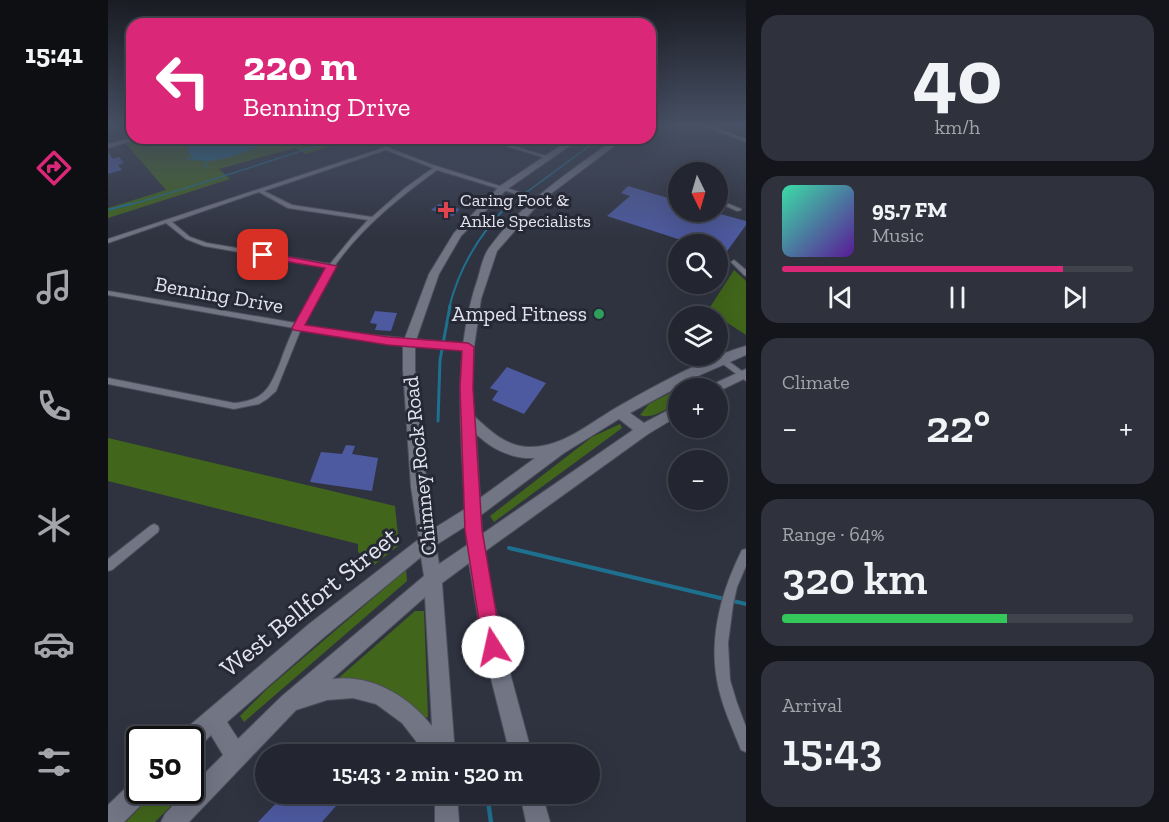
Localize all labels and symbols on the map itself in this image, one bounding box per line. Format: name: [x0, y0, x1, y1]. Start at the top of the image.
north arrow: [668, 162, 728, 222]
place label: Caring Foot & Ankle Specialists: [460, 189, 591, 232]
marker: Caring Foot & Ankle Specialists: [437, 201, 455, 219]
pin: [237, 229, 288, 280]
street label: Benning Drive: [153, 271, 286, 318]
place label: Amped Fitness: [452, 301, 587, 326]
marker: Amped Fitness: [592, 307, 606, 321]
street label: Chimney Rock Road: [398, 375, 441, 557]
street label: West Bellfort Street: [213, 520, 405, 684]
position arrow: [461, 615, 525, 679]
speed limit sign: 50: [126, 726, 204, 804]

